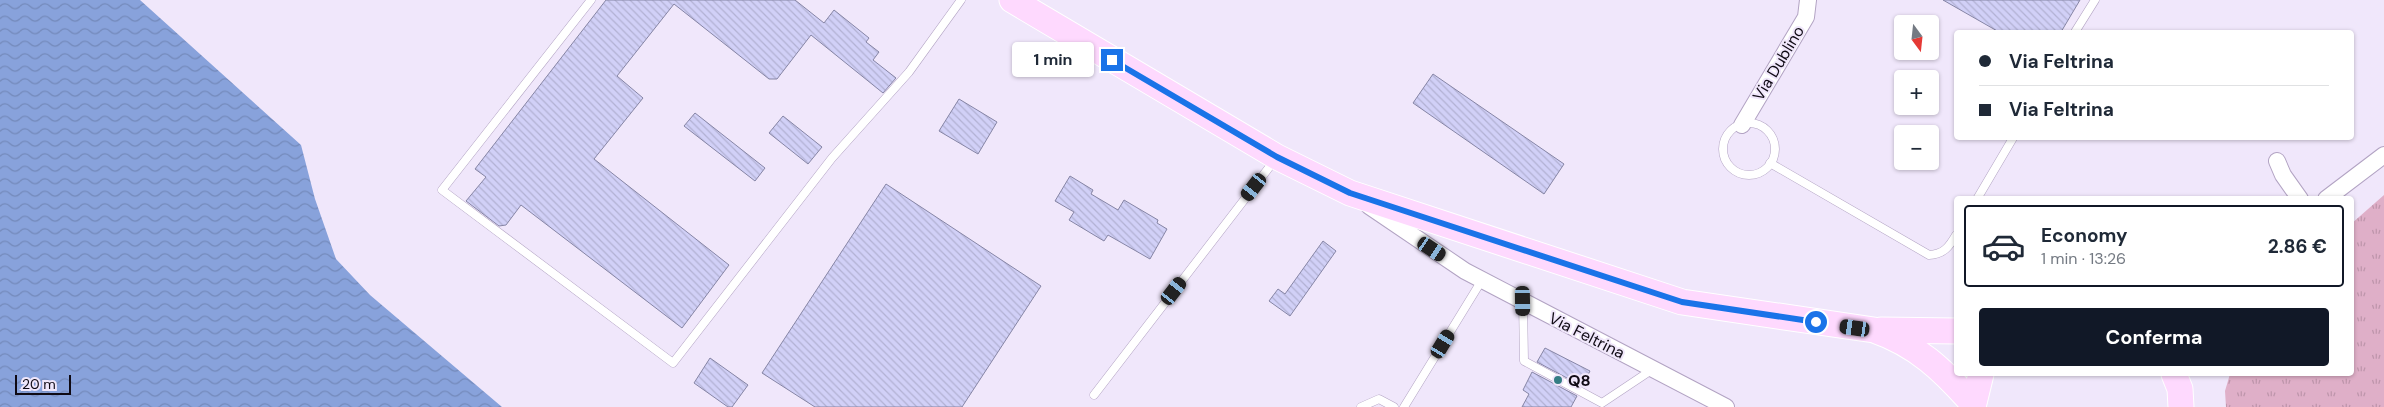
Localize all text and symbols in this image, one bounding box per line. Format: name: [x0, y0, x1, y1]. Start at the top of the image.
north arrow: [1894, 15, 1939, 60]
map controls: [1894, 15, 1939, 170]
street label: Via Dublino: [1748, 22, 1809, 105]
callout: 1 min: [1012, 42, 1094, 78]
text: 1 min: [1034, 49, 1072, 70]
route end: [1101, 49, 1123, 71]
text: Via Feltrina: [2009, 49, 2114, 74]
button: +: [1894, 70, 1939, 115]
text: Via Feltrina: [2009, 97, 2114, 122]
button: −: [1894, 125, 1939, 170]
car: [1238, 171, 1269, 203]
text: Economy: [2041, 223, 2128, 248]
icon: car: [1981, 224, 2026, 269]
car: [1415, 234, 1448, 264]
text: 2.86 €: [2268, 234, 2327, 259]
text: 1 min · 13:26: [2041, 248, 2126, 269]
car: [1158, 275, 1189, 307]
car: [1515, 286, 1530, 316]
street label: Via Feltrina: [1545, 307, 1628, 363]
button: Conferma: [1979, 308, 2329, 366]
route start: [1805, 311, 1827, 333]
car: [1839, 318, 1870, 338]
car: [1428, 327, 1457, 361]
place label: Q8: [1568, 370, 1591, 391]
scale bar: [15, 372, 71, 395]
marker: Q8: [1552, 374, 1564, 386]
text: 20 m: [22, 375, 56, 393]

